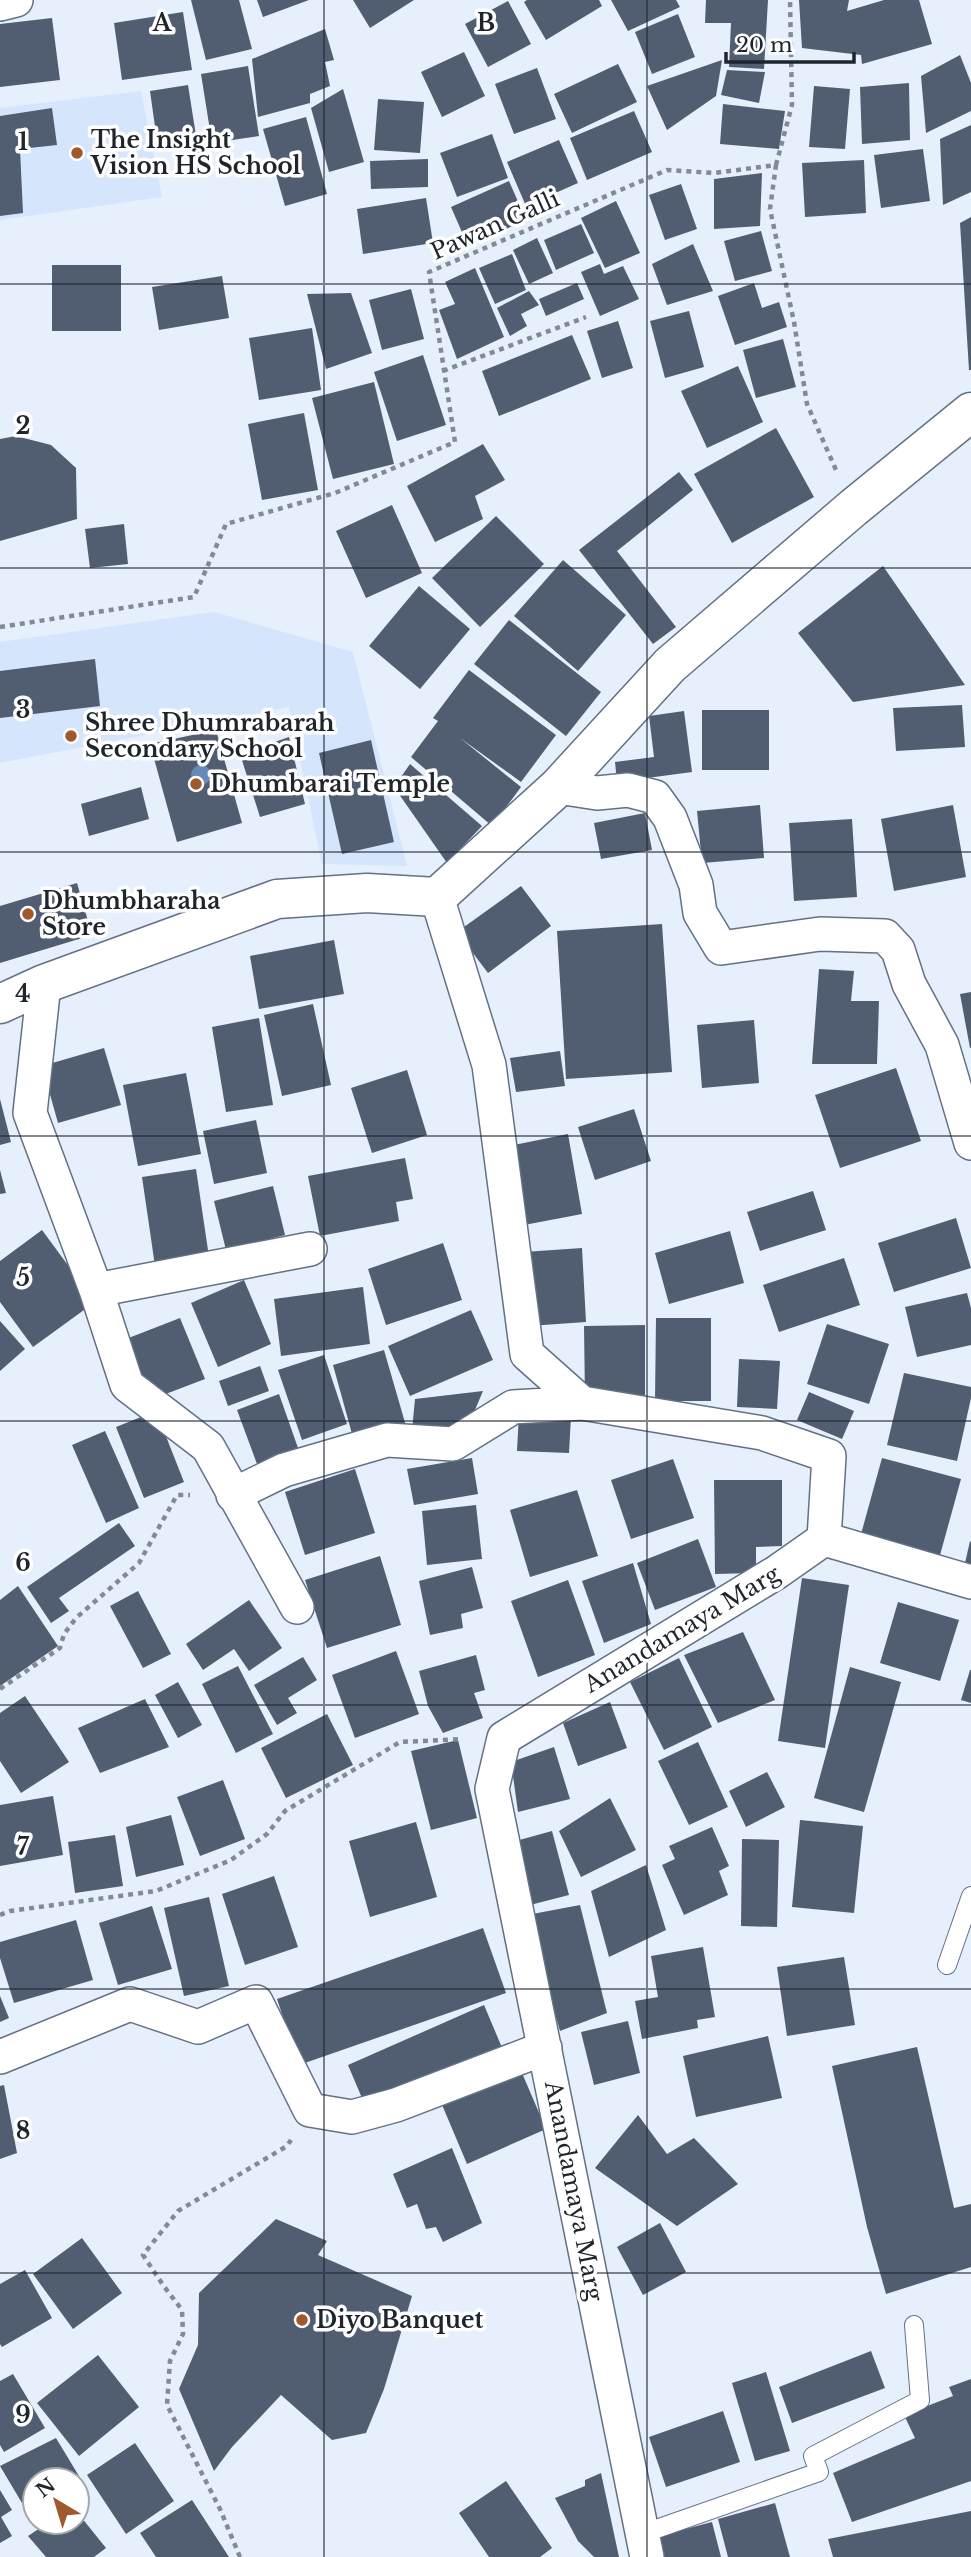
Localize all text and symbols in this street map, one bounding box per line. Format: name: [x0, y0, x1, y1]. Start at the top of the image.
text: A: [152, 9, 173, 37]
text: B: [477, 9, 495, 37]
scale bar: [726, 21, 854, 65]
text: 20 m: [736, 32, 793, 58]
place label: The Insight Vision HS School: [90, 126, 301, 180]
text: 1: [18, 128, 28, 156]
marker: The Insight Vision HS School: [69, 145, 85, 161]
street label: Pawan Galli: [426, 184, 564, 266]
text: 2: [16, 412, 30, 440]
text: 3: [16, 696, 30, 724]
place label: Shree Dhumrabarah Secondary School: [85, 709, 335, 763]
marker: Shree Dhumrabarah Secondary School: [63, 728, 79, 744]
place label: Dhumbarai Temple: [210, 770, 450, 798]
marker: Dhumbarai Temple: [188, 776, 204, 792]
place label: Dhumbharaha Store: [42, 887, 220, 941]
marker: Dhumbharaha Store: [20, 906, 36, 922]
text: 4: [15, 980, 31, 1008]
text: 5: [16, 1264, 30, 1292]
text: 6: [15, 1549, 31, 1577]
street label: Anandamaya Marg: [578, 1559, 785, 1699]
text: 7: [17, 1833, 30, 1861]
street label: Anandamaya Marg: [539, 2078, 609, 2304]
text: 8: [16, 2117, 30, 2145]
place label: Diyo Banquet: [316, 2306, 483, 2334]
marker: Diyo Banquet: [294, 2312, 310, 2328]
text: 9: [15, 2401, 31, 2429]
north arrow: [21, 2466, 91, 2536]
text: N: [32, 2473, 60, 2503]

